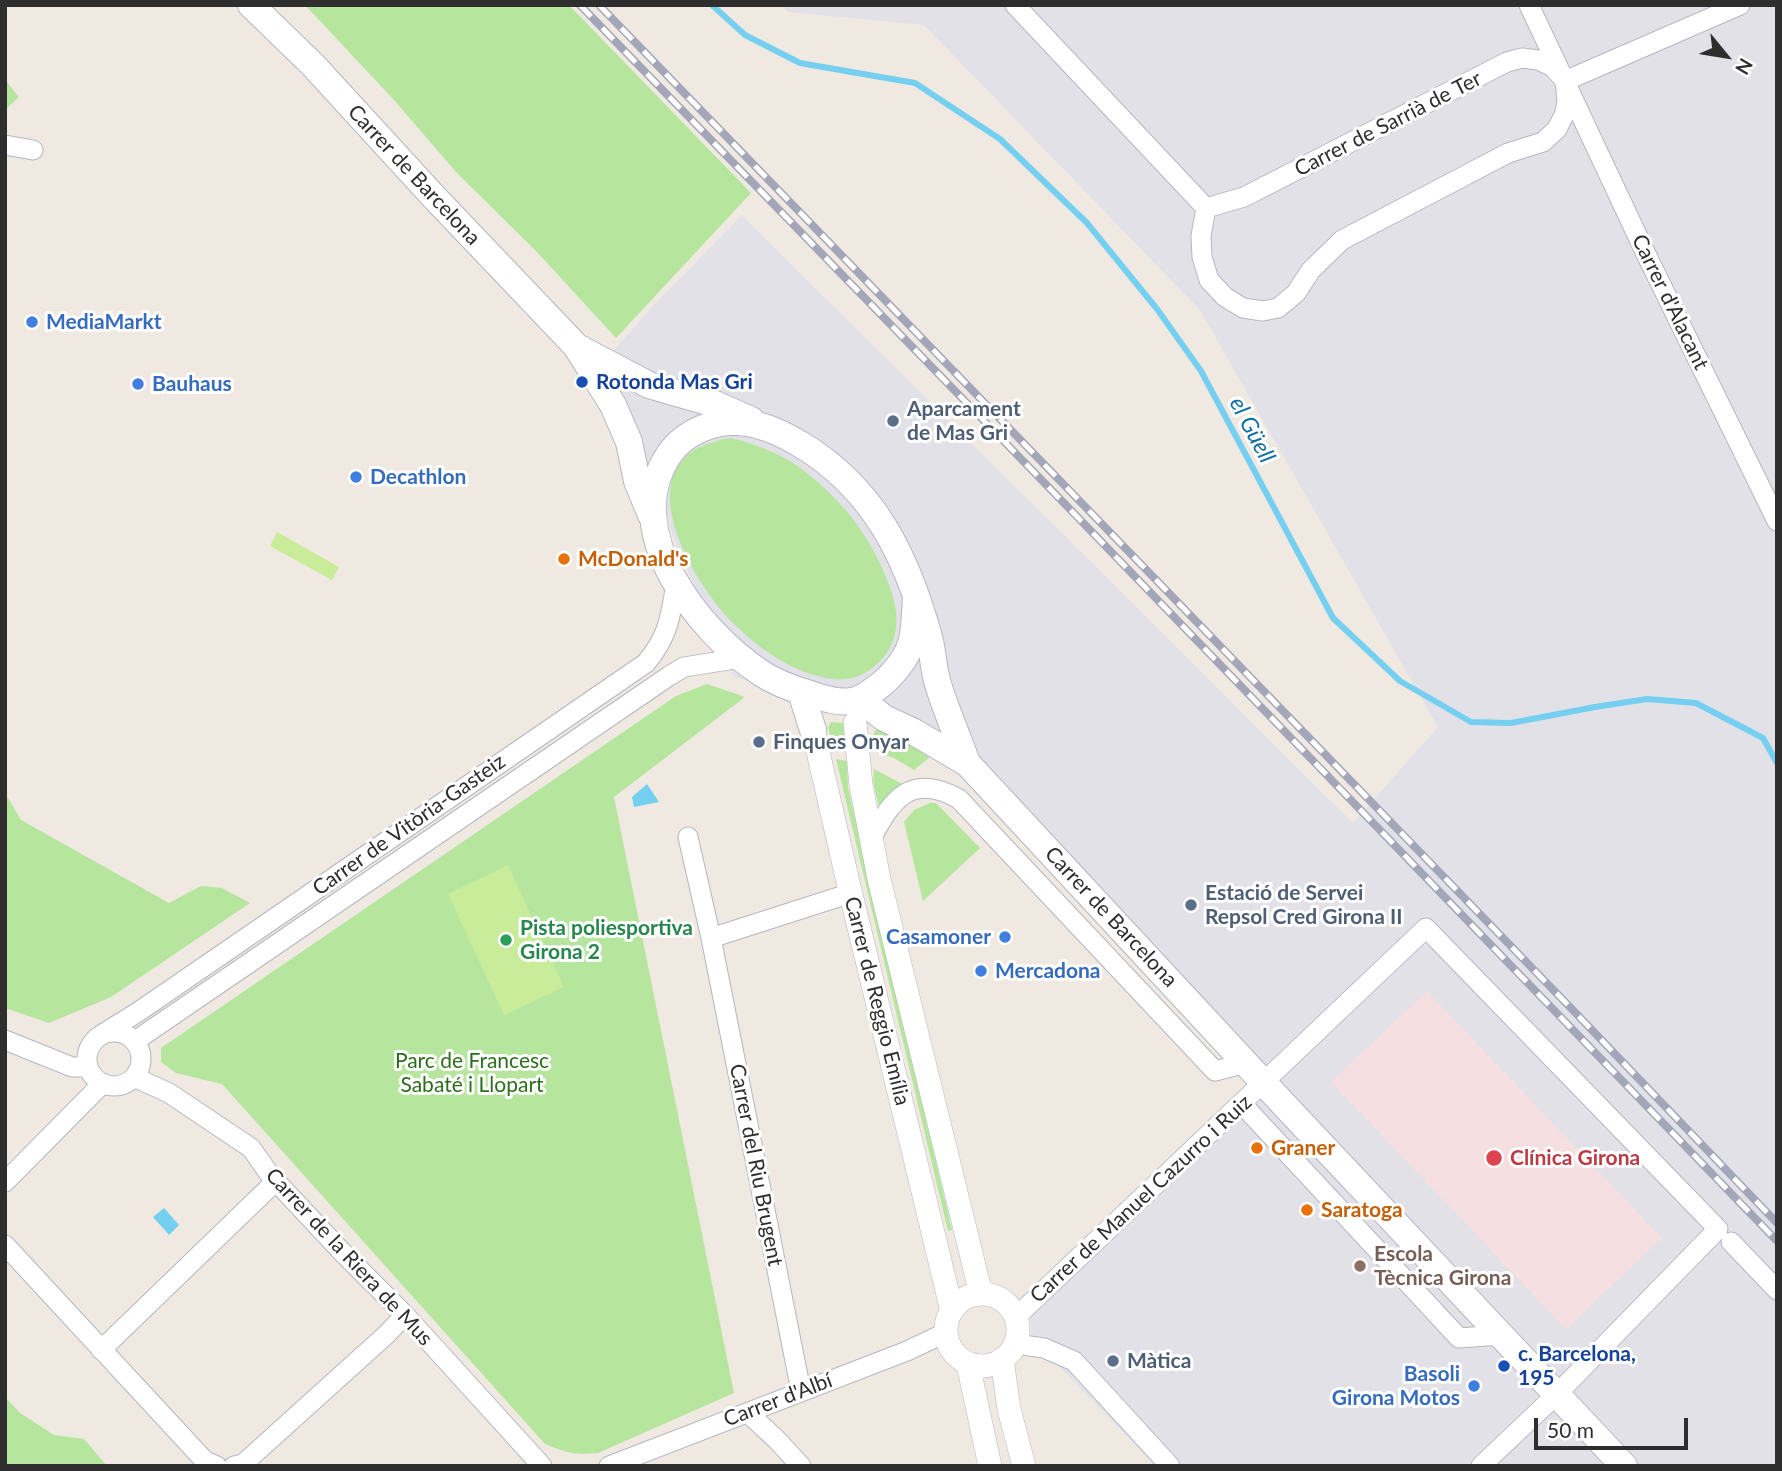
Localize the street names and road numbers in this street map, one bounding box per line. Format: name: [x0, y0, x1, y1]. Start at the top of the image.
street label: Carrer de Sarrià de Ter: [1290, 66, 1486, 182]
street label: Carrer de Barcelona: [342, 100, 486, 250]
street label: Carrer d'Alacant: [1626, 230, 1714, 374]
street label: Carrer de Vitòria-Gasteiz: [308, 749, 510, 901]
street label: Carrer de Barcelona: [1039, 842, 1183, 992]
street label: Carrer de Reggio Emília: [839, 894, 915, 1108]
street label: Carrer del Riu Brugent: [724, 1062, 788, 1268]
street label: Carrer de Manuel Cazurro i Ruiz: [1025, 1090, 1257, 1308]
street label: Carrer de la Riera de Mus: [260, 1163, 438, 1351]
street label: Carrer d'Albí: [720, 1368, 836, 1432]

